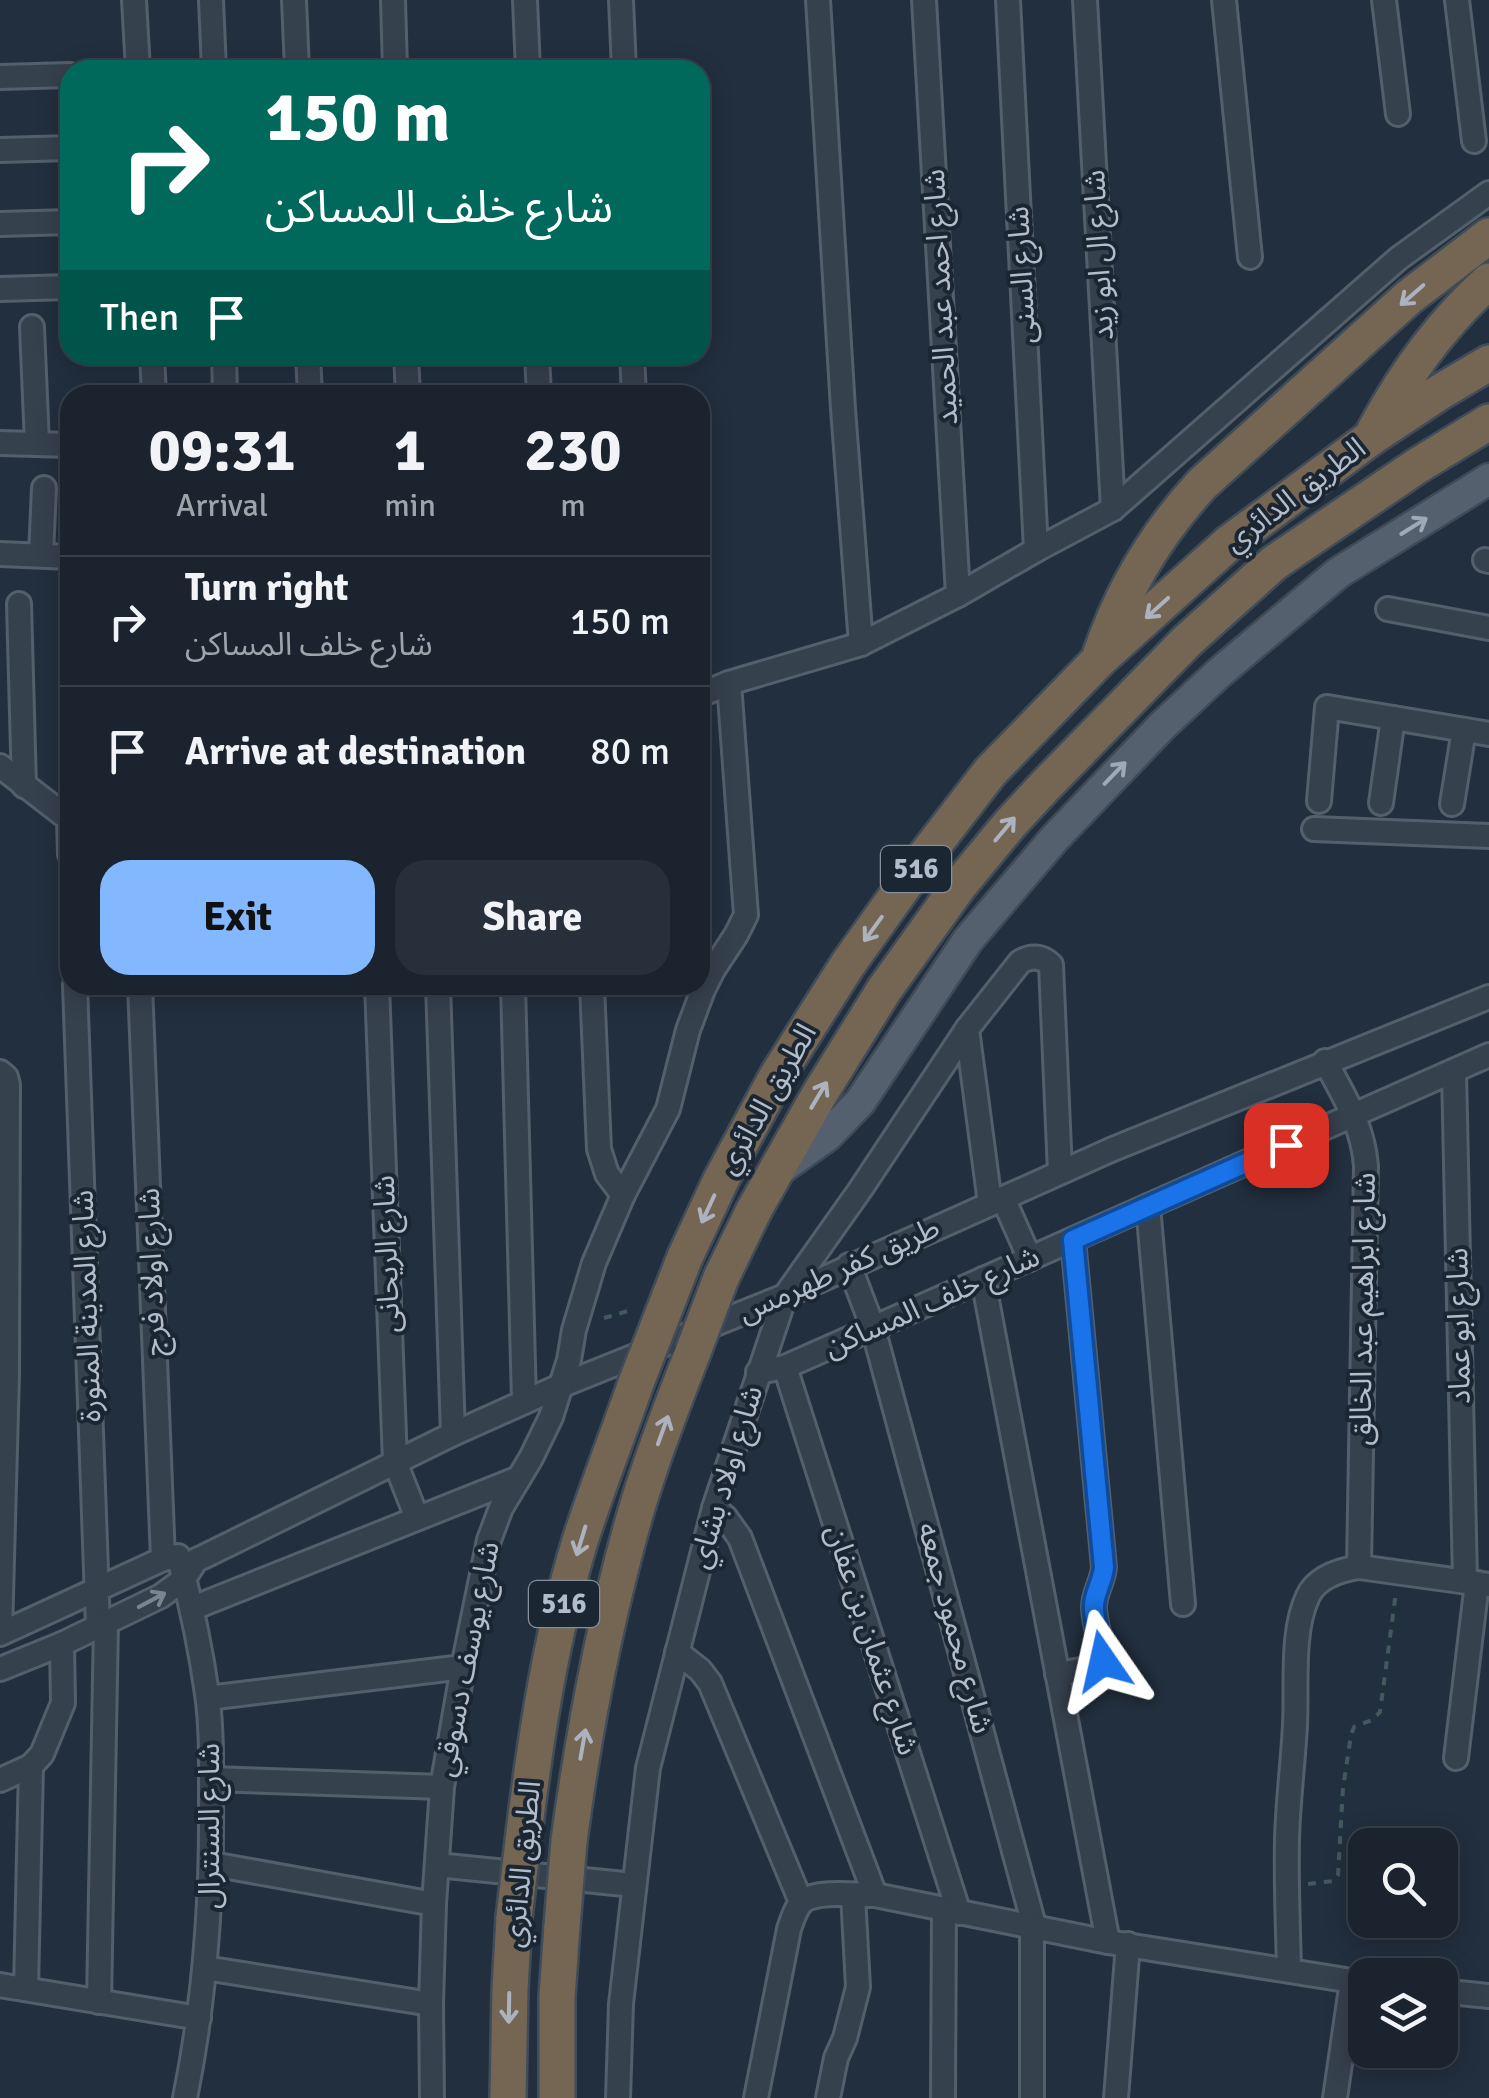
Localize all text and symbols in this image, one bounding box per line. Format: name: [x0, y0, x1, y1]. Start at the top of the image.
text: 150 m: [265, 74, 450, 160]
icon: right: [100, 100, 230, 230]
street label: شارع احمد عبد الحميد: [916, 168, 969, 426]
street label: شارع ال ابو زيد: [1076, 169, 1125, 341]
text: شارع خلف المساكن: [265, 180, 613, 235]
street label: شارع السنى: [1000, 205, 1047, 345]
one-way arrow: [1400, 283, 1425, 306]
icon: arrive: [199, 290, 254, 345]
text: Then: [100, 294, 179, 341]
text: 09:31: [148, 414, 296, 488]
text: 1: [394, 414, 426, 488]
text: 230: [524, 414, 622, 488]
street label: الطريق الدائري: [1217, 430, 1376, 563]
text: Arrival: [176, 486, 268, 525]
text: min: [384, 486, 436, 525]
text: m: [560, 486, 586, 525]
one-way arrow: [1399, 515, 1427, 536]
text: Turn right: [185, 564, 349, 611]
icon: right: [100, 594, 155, 649]
one-way arrow: [1145, 596, 1170, 619]
text: 150 m: [570, 598, 670, 645]
text: شارع خلف المساكن: [185, 625, 433, 664]
icon: arrive: [100, 724, 155, 779]
text: Arrive at destination: [185, 728, 526, 775]
text: 80 m: [590, 728, 670, 775]
one-way arrow: [1103, 762, 1127, 786]
one-way arrow: [994, 817, 1016, 843]
road number: 516: [881, 846, 951, 892]
button: Exit: [100, 860, 375, 975]
button: Share: [395, 860, 670, 975]
one-way arrow: [863, 915, 884, 942]
street label: الطريق الدائري: [709, 1017, 828, 1183]
one-way arrow: [809, 1081, 829, 1110]
pin: [1244, 1103, 1329, 1188]
icon: arrive: [1259, 1118, 1314, 1173]
street label: شارع ابراهيم عبد الخالق: [1342, 1172, 1388, 1446]
street label: شارع الريحانى: [366, 1174, 411, 1334]
street label: شارع اولاد فرج: [131, 1187, 176, 1357]
street label: شارع المدينة المنورة: [64, 1189, 113, 1423]
one-way arrow: [697, 1193, 716, 1223]
street label: طريق كفر طهرمس: [732, 1209, 946, 1331]
street label: شارع خلف المساكن: [818, 1238, 1047, 1369]
street label: شارع ابو عماد: [1439, 1247, 1482, 1405]
street label: شارع اولاد بشاي: [681, 1381, 775, 1574]
one-way arrow: [655, 1415, 673, 1446]
street label: شارع محمود جمعه: [906, 1518, 1001, 1739]
street label: شارع عثمان بن عفان: [814, 1520, 927, 1761]
one-way arrow: [571, 1525, 589, 1556]
street label: شارع يوسف دسوقي: [426, 1538, 512, 1780]
road number: 516: [529, 1581, 599, 1627]
one-way arrow: [137, 1589, 167, 1609]
position arrow: [1051, 1609, 1155, 1713]
one-way arrow: [574, 1728, 592, 1761]
street label: شارع السنترال: [191, 1743, 231, 1909]
street label: الطريق الدائري: [495, 1779, 553, 1950]
map controls: [1348, 1828, 1458, 2068]
button: search: [1348, 1828, 1458, 1938]
button: layers: [1348, 1958, 1458, 2068]
one-way arrow: [500, 1991, 519, 2023]

